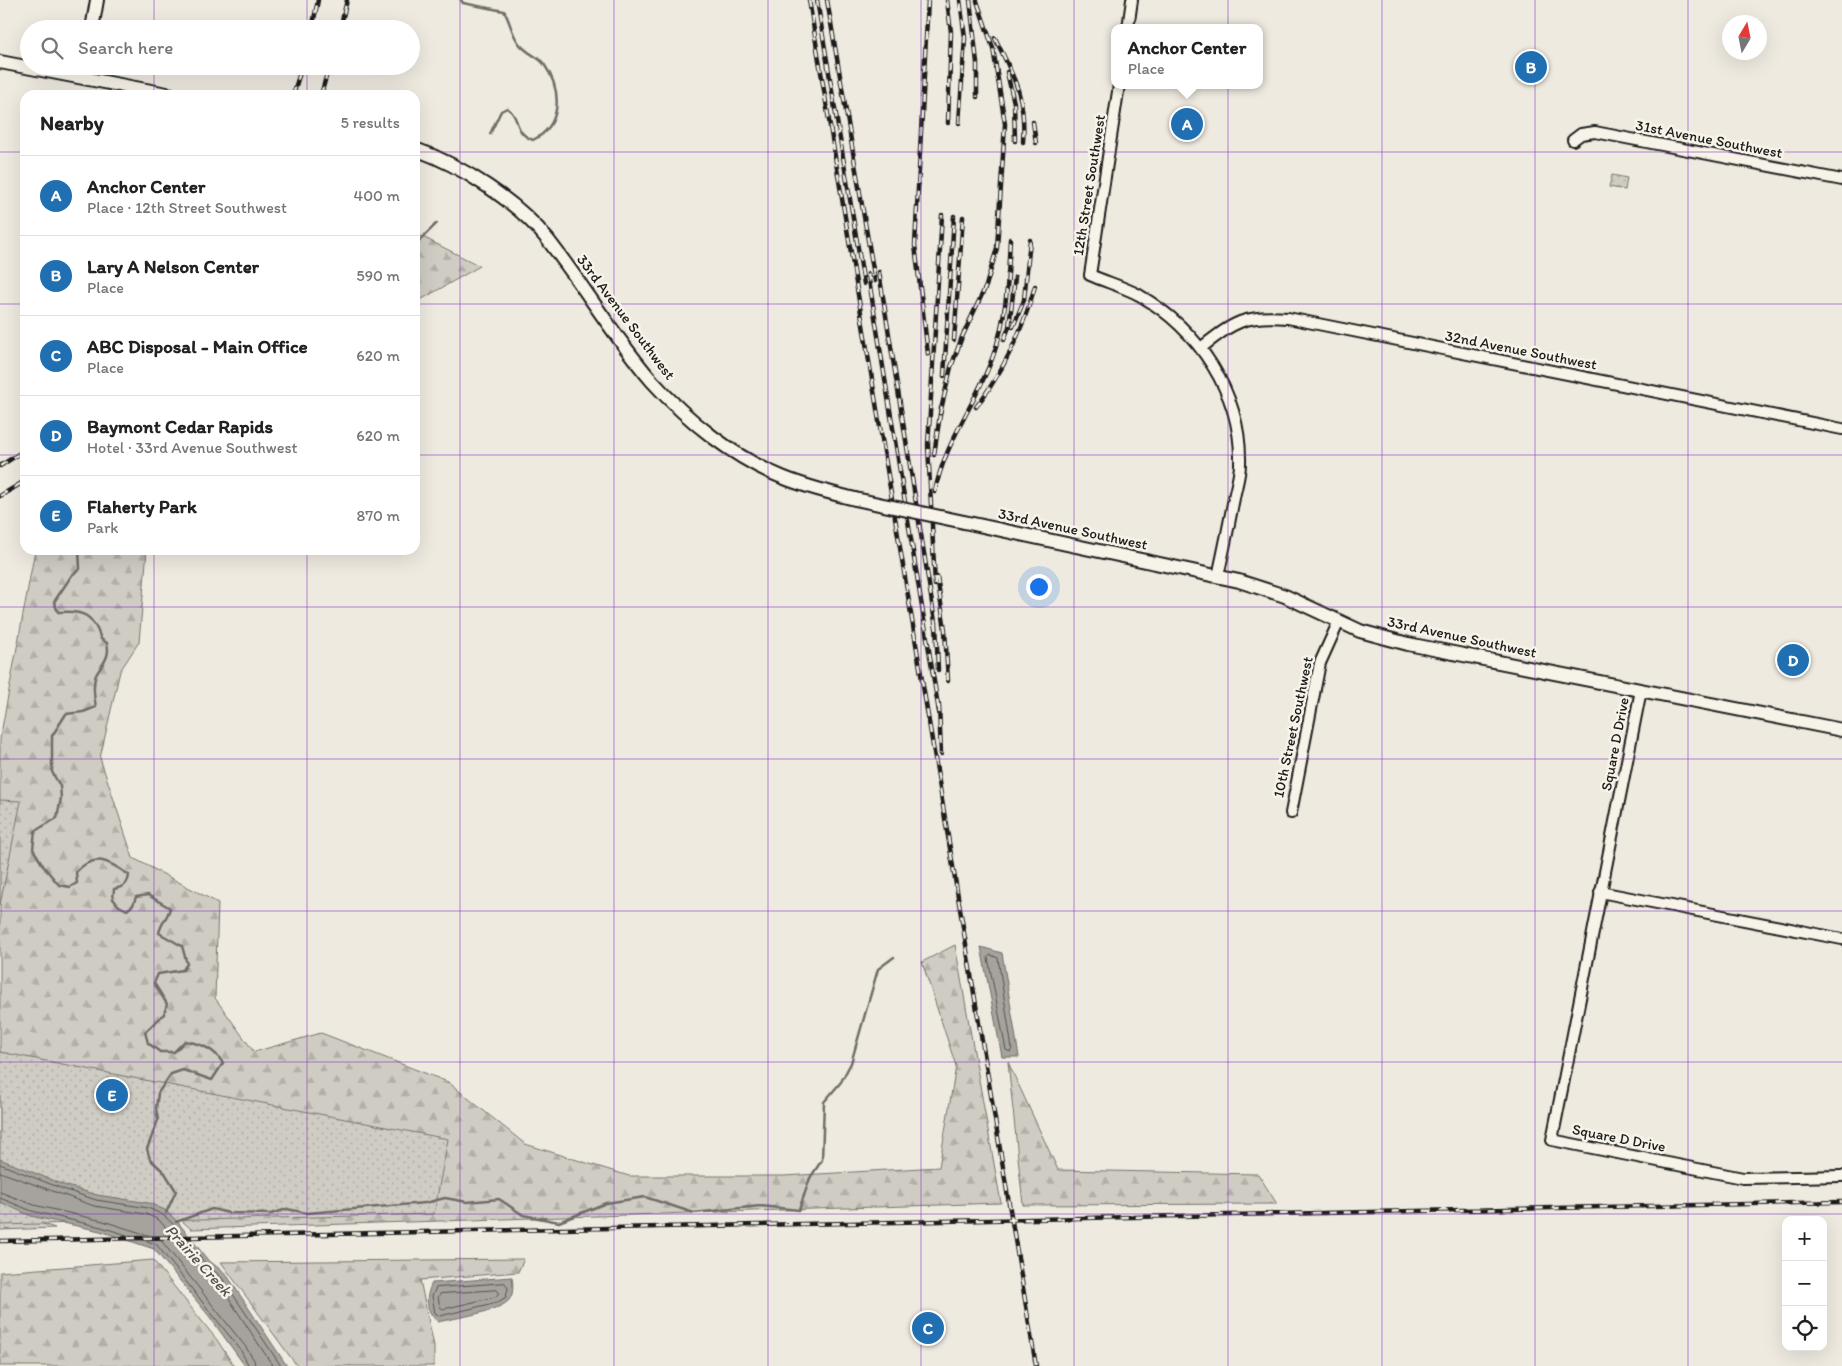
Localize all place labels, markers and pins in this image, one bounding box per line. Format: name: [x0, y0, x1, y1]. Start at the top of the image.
pin: B: [1515, 48, 1547, 86]
pin: A: [1171, 105, 1203, 143]
pin: D: [1777, 641, 1809, 679]
pin: E: [96, 1076, 128, 1114]
pin: C: [912, 1309, 944, 1347]

